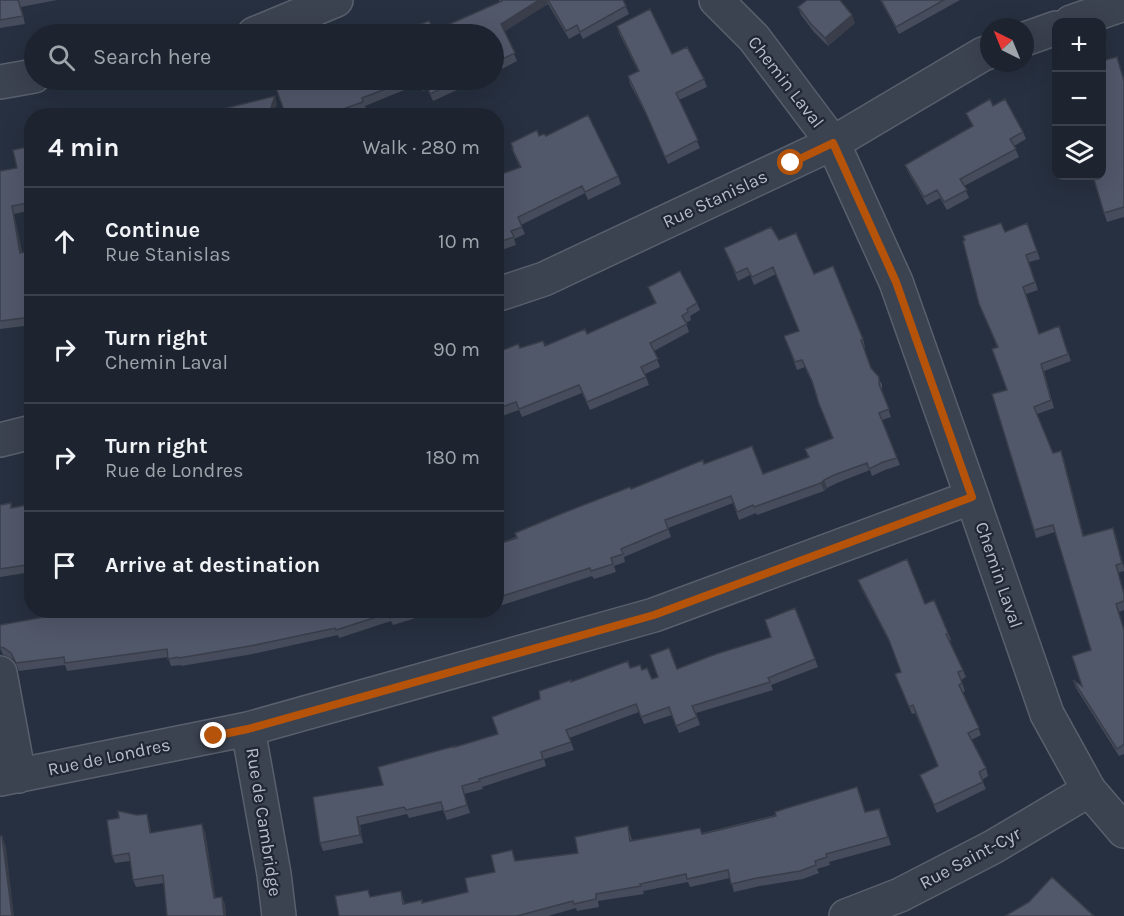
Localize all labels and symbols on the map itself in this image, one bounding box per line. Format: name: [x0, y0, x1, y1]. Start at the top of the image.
north arrow: [980, 18, 1034, 72]
street label: Chemin Laval: [743, 32, 829, 132]
route start: [777, 149, 803, 175]
street label: Rue Stanislas: [659, 165, 771, 233]
street label: Chemin Laval: [971, 519, 1027, 631]
route end: [200, 722, 226, 748]
street label: Rue de Londres: [46, 733, 172, 781]
street label: Rue de Cambridge: [241, 746, 287, 898]
street label: Rue Saint-Cyr: [916, 822, 1025, 894]

